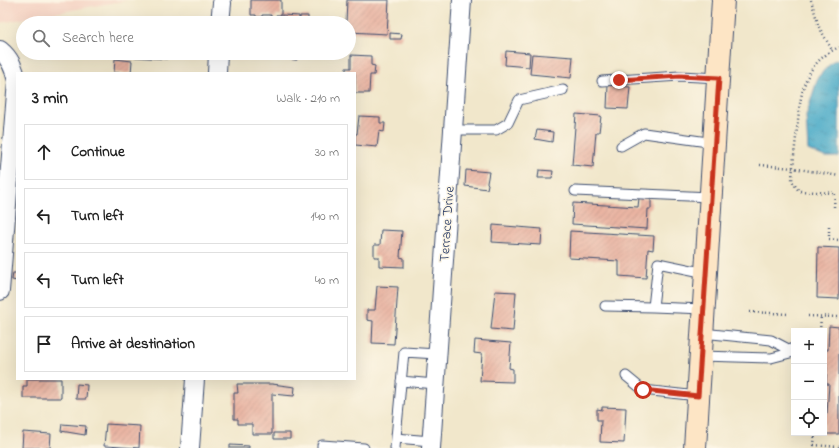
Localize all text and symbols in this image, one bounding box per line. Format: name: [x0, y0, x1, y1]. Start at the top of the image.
search box: [16, 16, 356, 60]
icon: search: [30, 27, 52, 49]
text: Search here: [62, 27, 134, 49]
route end: [610, 71, 628, 89]
text: 3 min: [32, 86, 68, 111]
text: Walk · 210 m: [276, 89, 340, 108]
icon: ahead: [33, 141, 55, 163]
text: Continue: [71, 141, 125, 163]
text: 30 m: [315, 143, 339, 162]
street label: Terrace Drive: [434, 185, 461, 263]
icon: left: [33, 205, 55, 227]
text: Turn left: [71, 205, 124, 227]
text: 140 m: [311, 207, 339, 226]
icon: left: [33, 269, 55, 291]
text: Turn left: [71, 269, 124, 291]
text: 40 m: [315, 271, 339, 290]
map controls: [791, 328, 827, 436]
button: +: [791, 328, 827, 364]
icon: arrive: [33, 333, 55, 355]
text: Arrive at destination: [71, 333, 195, 355]
button: −: [791, 364, 827, 400]
route start: [634, 381, 652, 399]
button: locate: [791, 400, 827, 436]

